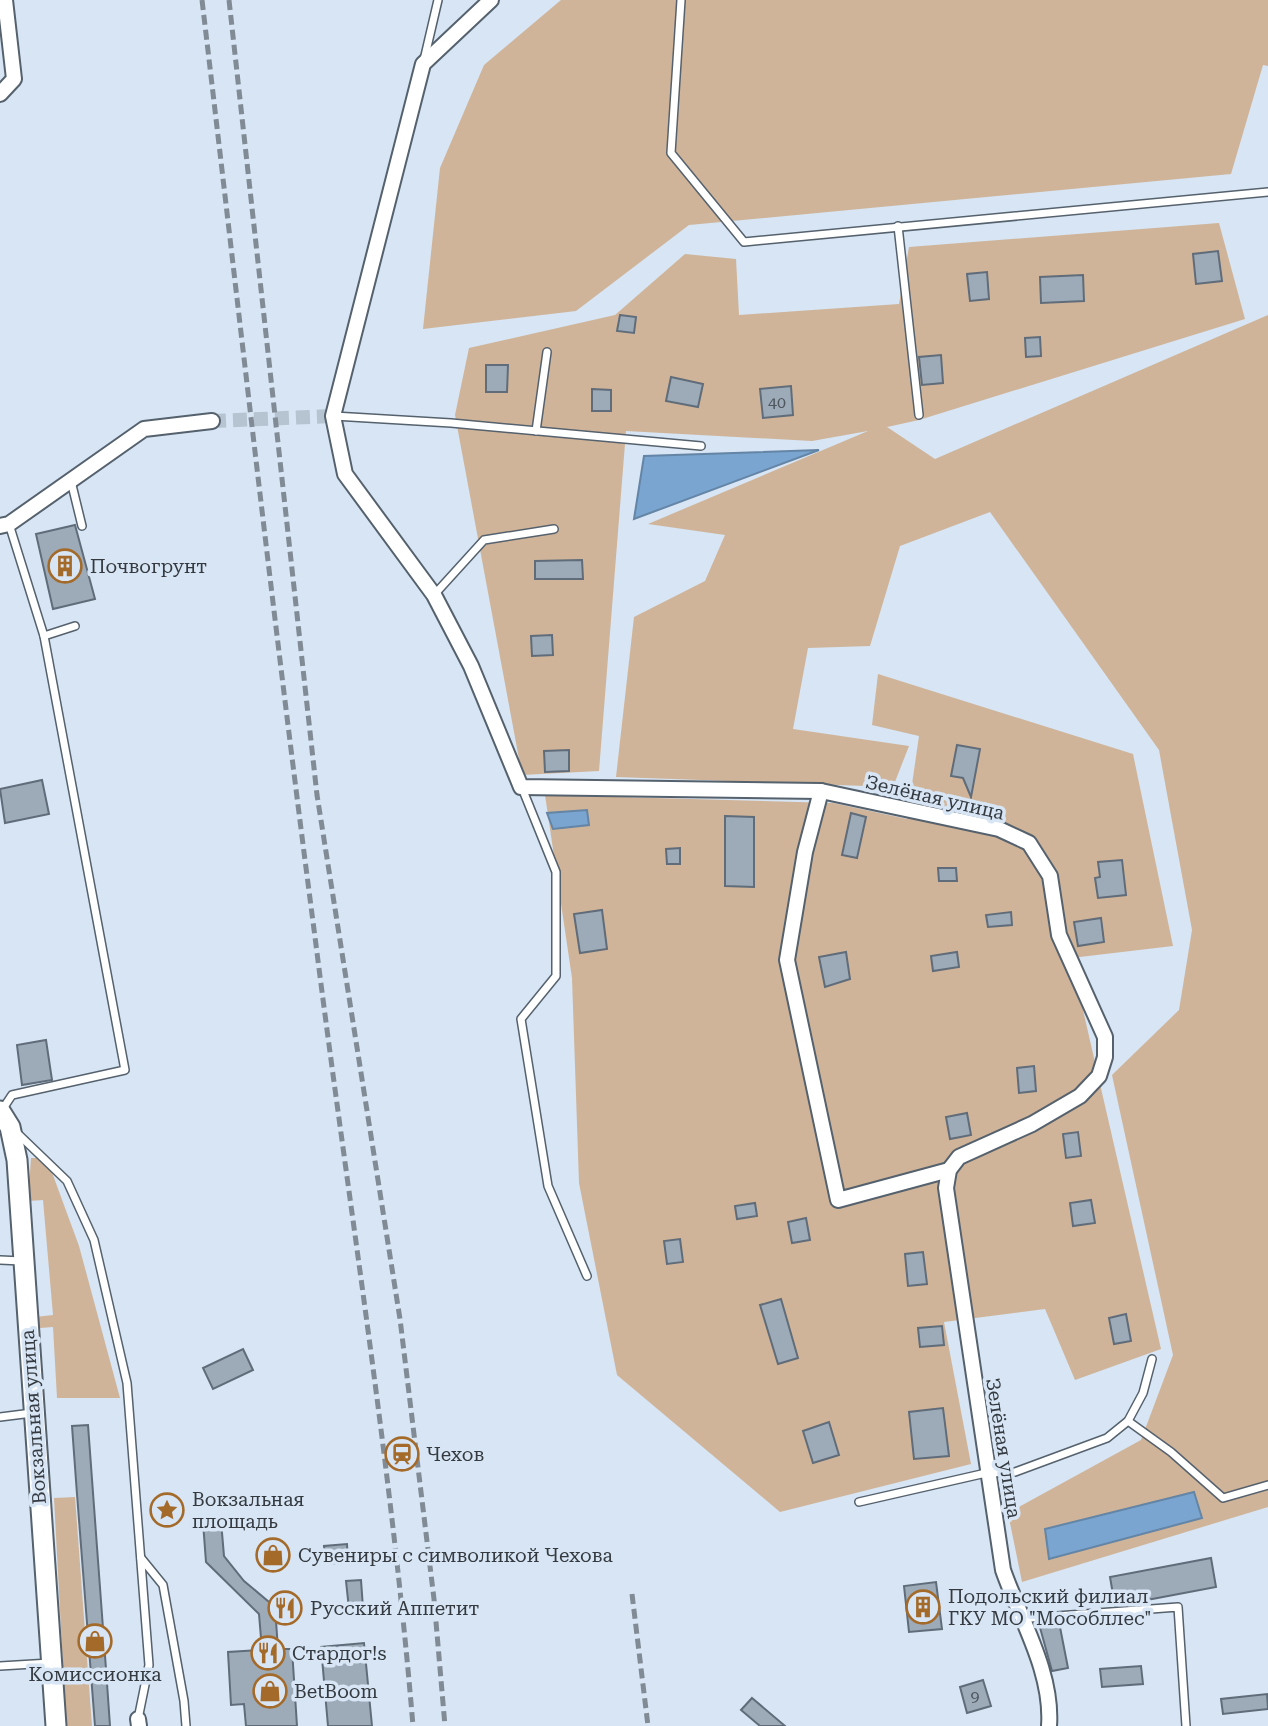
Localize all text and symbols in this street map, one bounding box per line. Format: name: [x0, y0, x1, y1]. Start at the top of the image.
house number: 40: [768, 393, 786, 412]
building icon: Почвогрунт: [46, 547, 84, 585]
place label: Почвогрунт: [90, 555, 207, 578]
street label: Зелёная улица: [863, 770, 1007, 825]
street label: Вокзальная улица: [16, 1328, 51, 1505]
street label: Зелёная улица: [981, 1376, 1026, 1521]
station icon: Чехов: [383, 1435, 421, 1473]
place label: Чехов: [426, 1443, 484, 1466]
place label: Вокзальная площадь: [192, 1488, 305, 1533]
place icon: Вокзальная площадь: [148, 1491, 186, 1529]
shop icon: Сувениры с символикой Чехова: [254, 1536, 292, 1574]
place label: Сувениры с символикой Чехова: [298, 1544, 613, 1567]
place label: Подольский филиал ГКУ МО "Мособллес": [948, 1585, 1152, 1630]
building icon: Подольский филиал ГКУ МО "Мособллес": [904, 1588, 942, 1626]
restaurant icon: Русский Аппетит: [266, 1589, 304, 1627]
place label: Русский Аппетит: [310, 1597, 480, 1620]
shop icon: Комиссионка: [76, 1622, 114, 1660]
restaurant icon: Стардог!s: [249, 1634, 287, 1672]
place label: Стардог!s: [292, 1642, 386, 1665]
place label: Комиссионка: [29, 1663, 162, 1686]
shop icon: BetBoom: [251, 1672, 289, 1710]
place label: BetBoom: [294, 1680, 378, 1703]
house number: 9: [971, 1687, 980, 1706]

